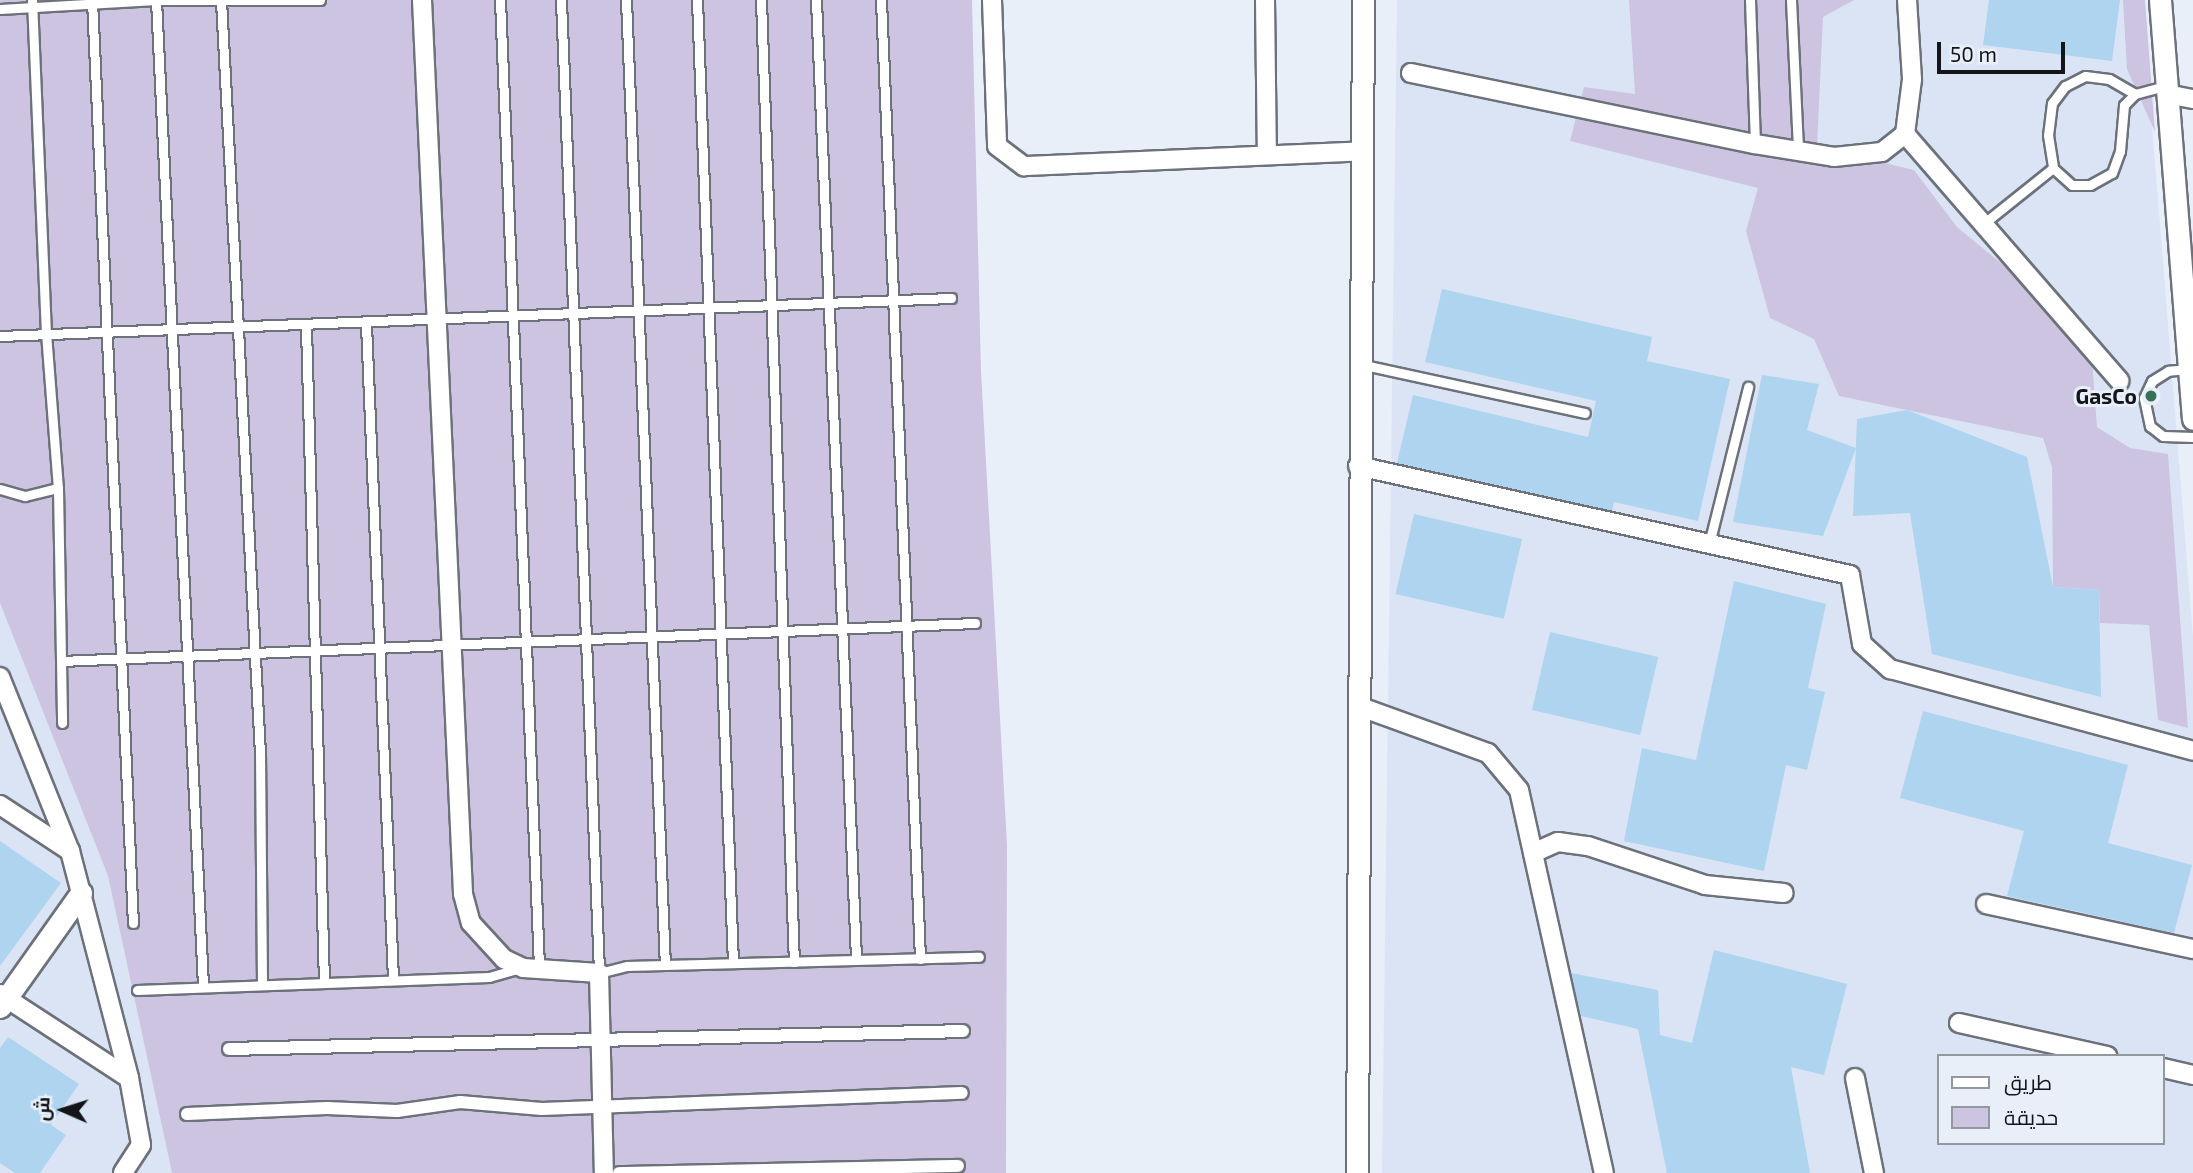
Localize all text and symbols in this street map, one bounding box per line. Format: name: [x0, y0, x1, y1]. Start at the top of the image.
scale bar: [1941, 28, 2069, 72]
text: 50 m: [1950, 41, 1997, 66]
place label: GasCo: [2076, 383, 2137, 409]
marker: GasCo: [2143, 388, 2159, 404]
legend: [1938, 1054, 2165, 1145]
text: طريق: [2004, 1069, 2052, 1094]
north arrow: [28, 1075, 98, 1145]
text: ش: [29, 1096, 54, 1122]
text: حديقة: [2004, 1104, 2058, 1129]

